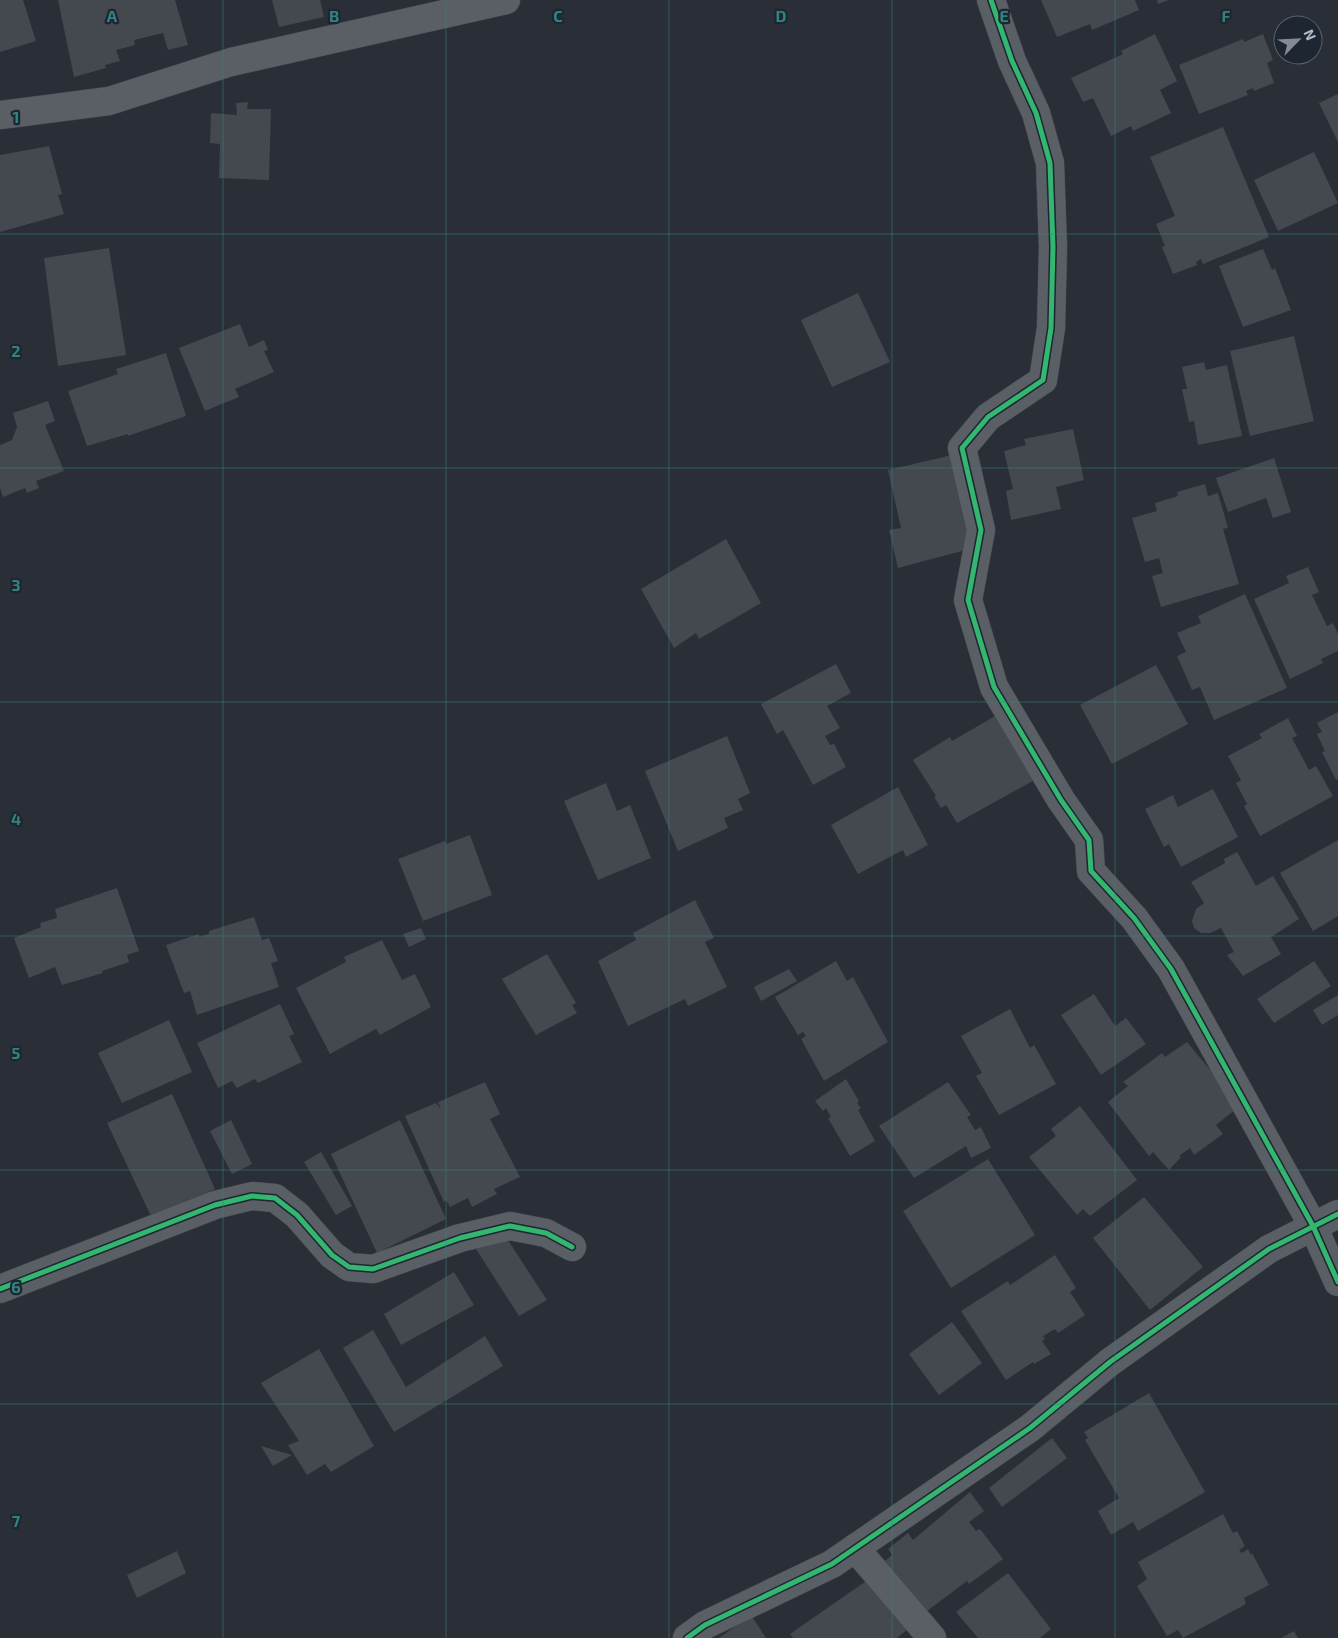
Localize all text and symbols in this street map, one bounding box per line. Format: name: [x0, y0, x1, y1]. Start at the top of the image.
text: A: [107, 6, 118, 25]
text: B: [329, 6, 339, 25]
text: C: [553, 6, 563, 25]
text: D: [776, 6, 787, 25]
text: E: [999, 6, 1009, 25]
text: F: [1222, 6, 1231, 25]
north arrow: [1273, 15, 1323, 65]
text: N: [1301, 26, 1320, 43]
text: 1: [13, 107, 19, 126]
text: 2: [11, 341, 21, 360]
text: 3: [11, 575, 21, 594]
text: 4: [11, 809, 21, 828]
text: 5: [12, 1043, 21, 1062]
text: 6: [11, 1277, 21, 1296]
text: 7: [12, 1511, 21, 1530]

